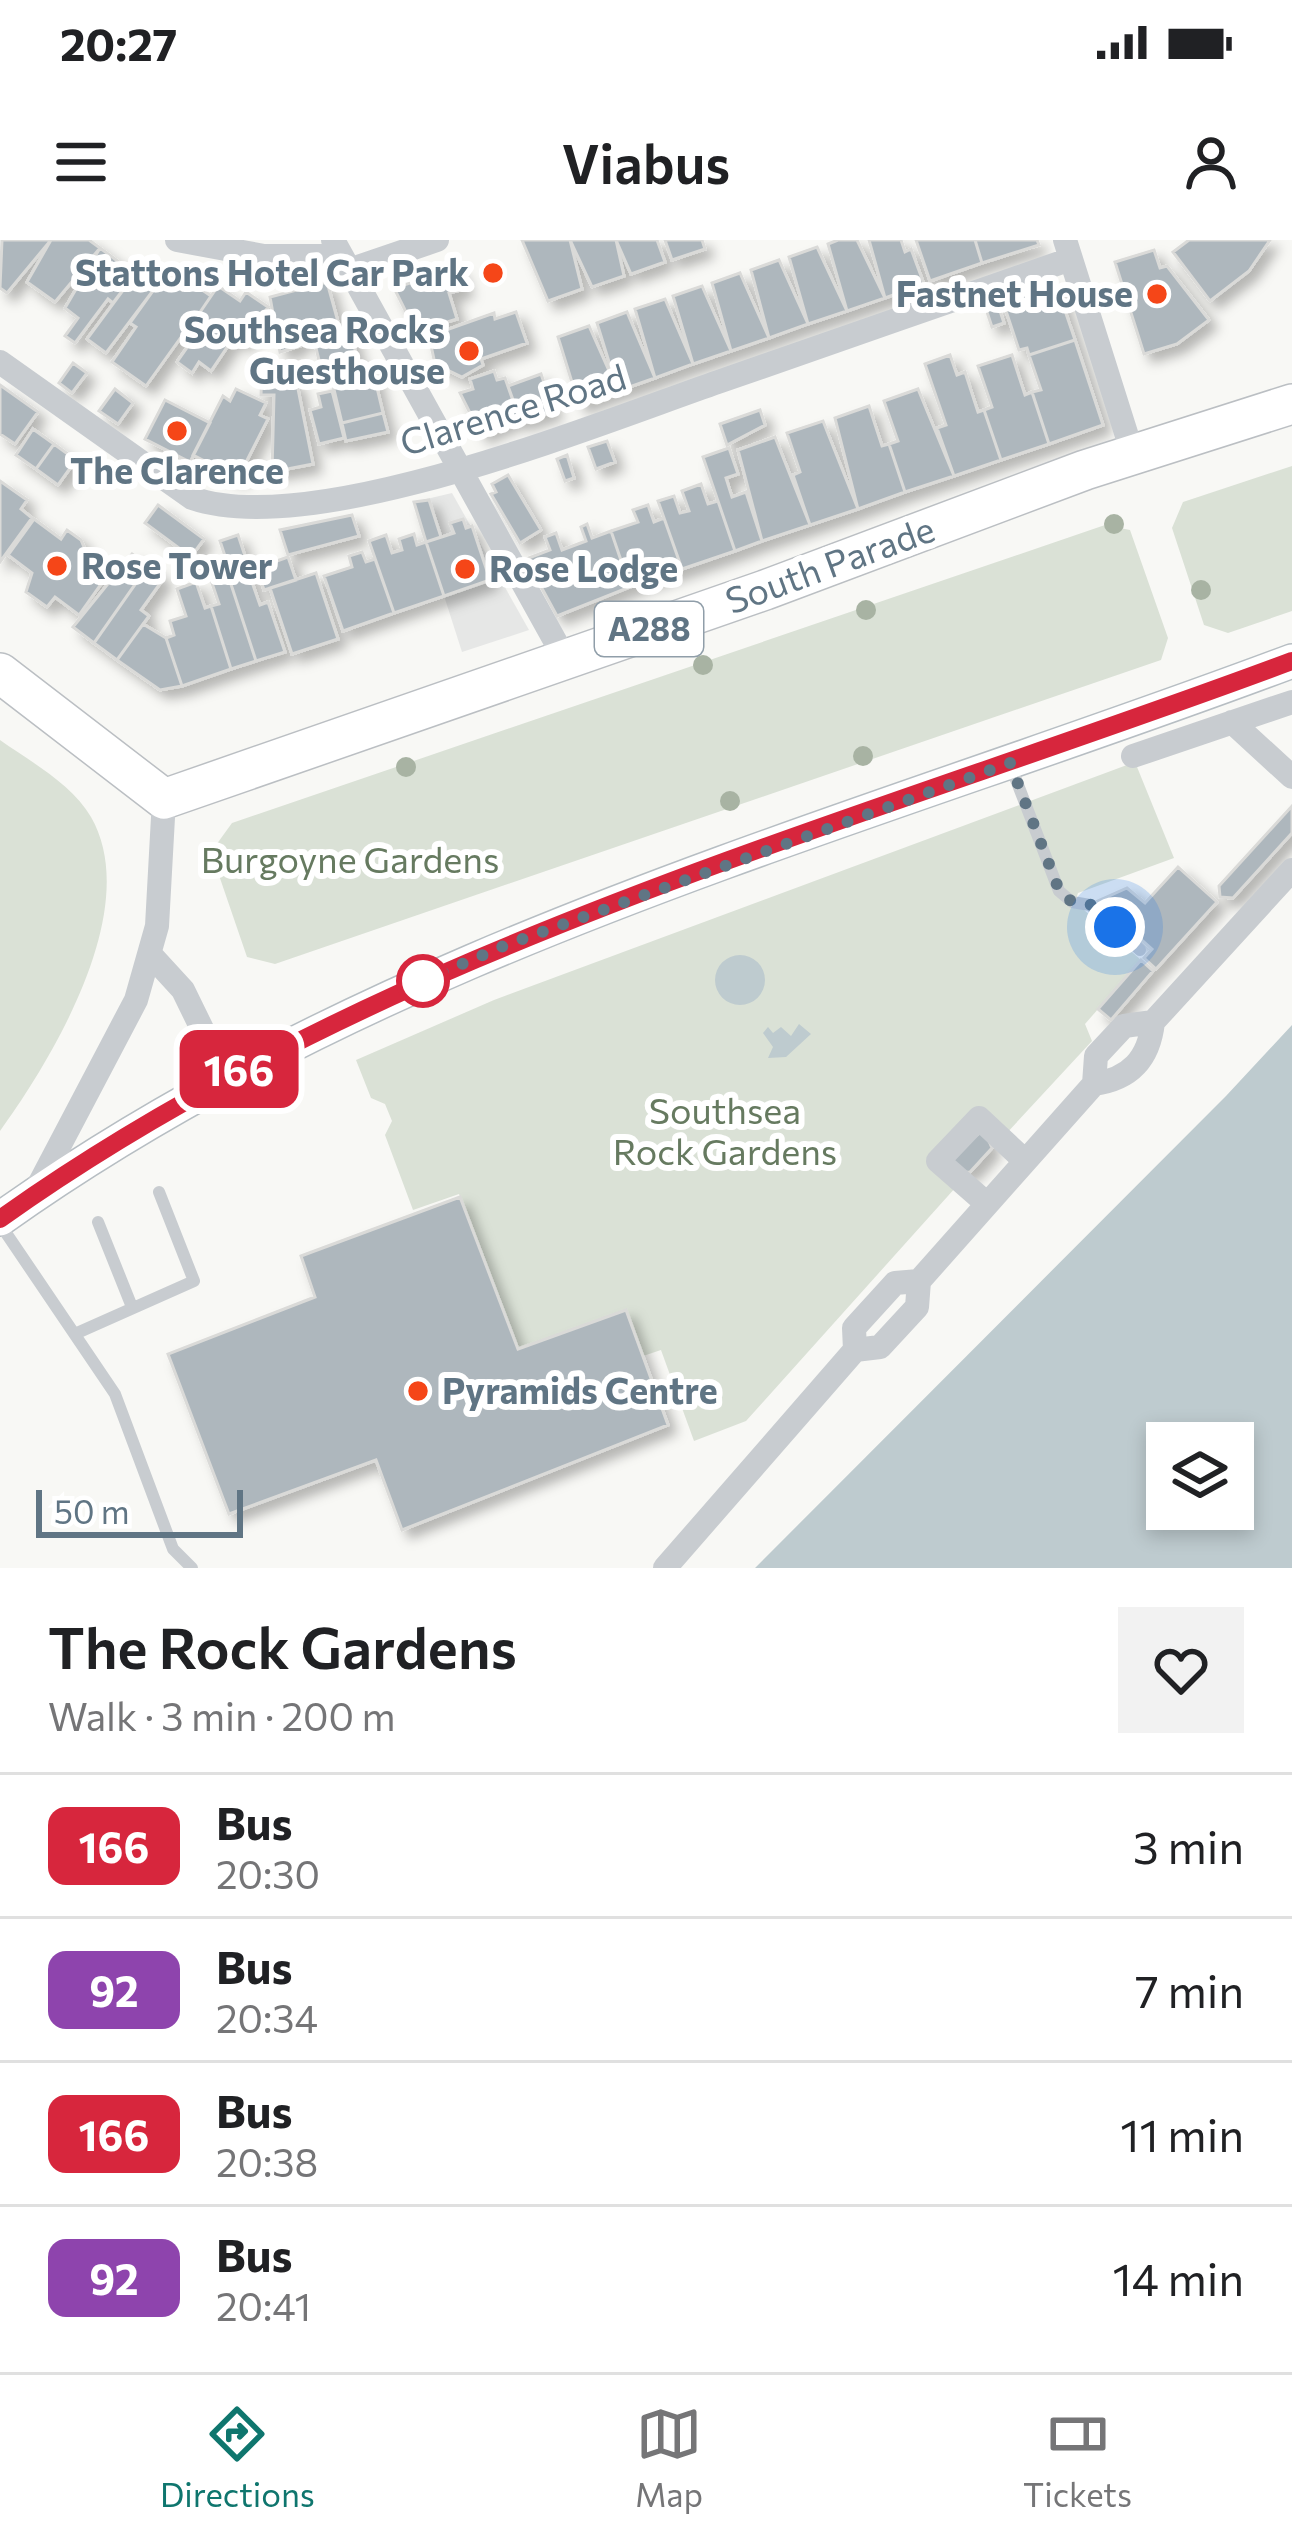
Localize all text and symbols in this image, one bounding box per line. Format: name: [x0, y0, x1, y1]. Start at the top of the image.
text: 20:27: [60, 15, 177, 70]
icon: menu: [48, 129, 114, 195]
text: Viabus: [562, 129, 730, 195]
icon: person: [1178, 129, 1244, 195]
place label: Stattons Hotel Car Park: [75, 249, 469, 293]
marker: Stattons Hotel Car Park: [480, 260, 506, 286]
place label: Fastnet House: [896, 270, 1133, 314]
marker: Fastnet House: [1144, 281, 1170, 307]
place label: Southsea Rocks Guesthouse: [184, 306, 445, 391]
marker: Southsea Rocks Guesthouse: [456, 338, 482, 364]
street label: Clarence Road: [394, 353, 631, 463]
marker: The Clarence: [164, 418, 190, 444]
place label: The Clarence: [70, 447, 284, 491]
street label: South Parade: [719, 505, 940, 621]
place label: Rose Tower: [81, 542, 273, 586]
place label: Rose Lodge: [489, 545, 678, 589]
marker: Rose Tower: [44, 553, 70, 579]
marker: Rose Lodge: [452, 556, 478, 582]
road number: A288: [595, 602, 703, 656]
park label: Burgoyne Gardens: [201, 836, 499, 880]
your location: [1085, 897, 1145, 957]
unlabelled marker: [398, 956, 448, 1006]
line badge: 166: [170, 1030, 308, 1108]
text: 166: [204, 1043, 274, 1095]
park label: Southsea Rock Gardens: [613, 1087, 837, 1172]
place label: Pyramids Centre: [442, 1367, 718, 1411]
marker: Pyramids Centre: [405, 1378, 431, 1404]
map controls: [1146, 1422, 1254, 1530]
button: layers: [1146, 1422, 1254, 1530]
scale bar: [36, 1484, 243, 1537]
text: 50 m: [54, 1490, 130, 1531]
button: heart: [1118, 1607, 1244, 1733]
text: The Rock Gardens: [48, 1611, 517, 1681]
text: Walk · 3 min · 200 m: [48, 1691, 395, 1739]
text: Bus: [216, 1794, 292, 1849]
text: 3 min: [1133, 1818, 1244, 1873]
text: 166: [79, 1820, 149, 1872]
text: 20:30: [216, 1849, 320, 1897]
text: Bus: [216, 1938, 292, 1993]
text: 7 min: [1135, 1962, 1244, 2017]
text: 92: [89, 1964, 139, 2016]
text: 20:34: [216, 1993, 318, 2041]
text: Bus: [216, 2082, 292, 2137]
text: 11 min: [1120, 2106, 1244, 2161]
text: 166: [79, 2108, 149, 2160]
text: 20:38: [216, 2137, 318, 2185]
text: Bus: [216, 2226, 292, 2281]
text: 14 min: [1113, 2250, 1244, 2305]
text: 92: [89, 2252, 139, 2304]
text: 20:41: [216, 2281, 311, 2329]
tab: Directions: [160, 2401, 315, 2514]
tab: Map: [635, 2401, 703, 2514]
tab: Tickets: [1023, 2401, 1132, 2514]

